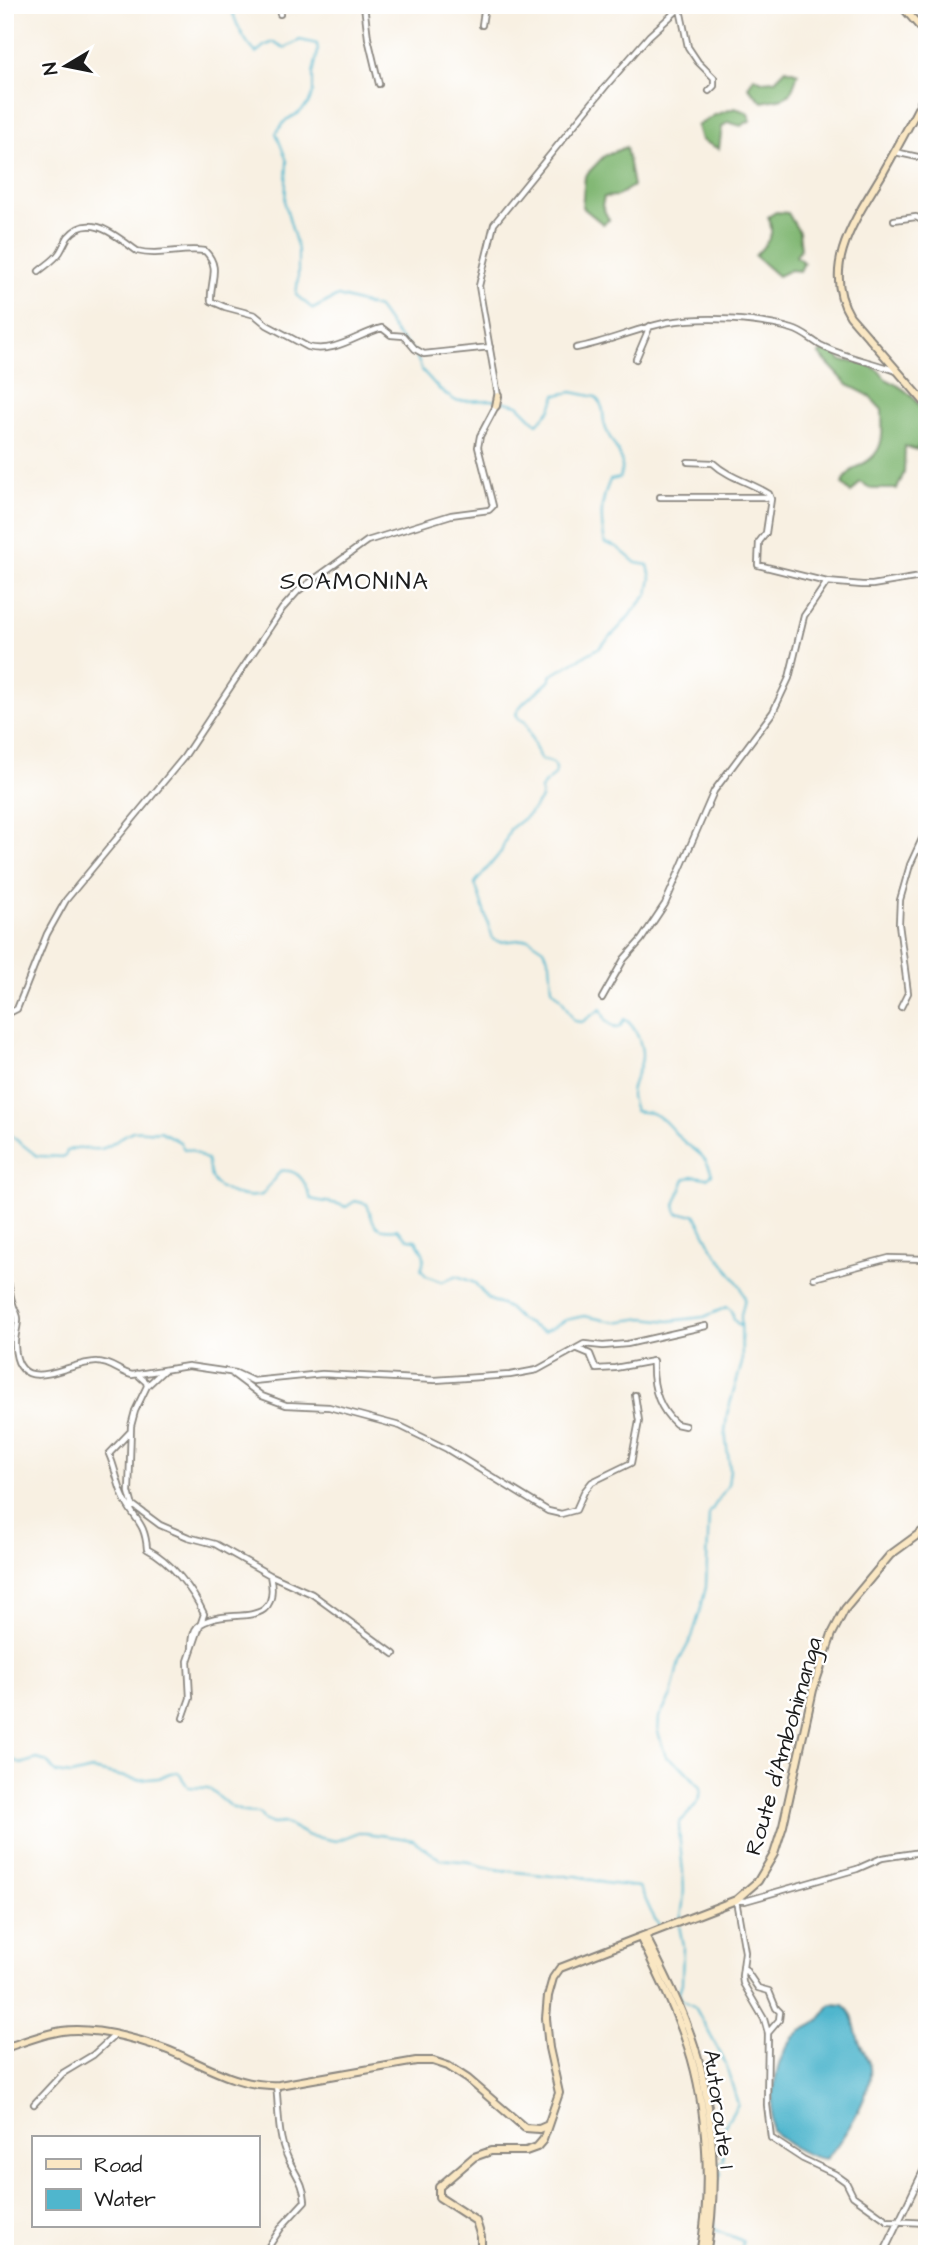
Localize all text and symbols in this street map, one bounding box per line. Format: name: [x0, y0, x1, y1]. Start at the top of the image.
north arrow: [32, 32, 102, 102]
text: N: [36, 60, 65, 77]
district label: SOAMONINA: [280, 565, 430, 599]
street label: Route d'Ambohimanga: [738, 1633, 831, 1859]
street label: Autoroute 1: [695, 2048, 743, 2171]
legend: [32, 2136, 259, 2228]
text: Road: [94, 2151, 142, 2180]
text: Water: [94, 2185, 156, 2214]

